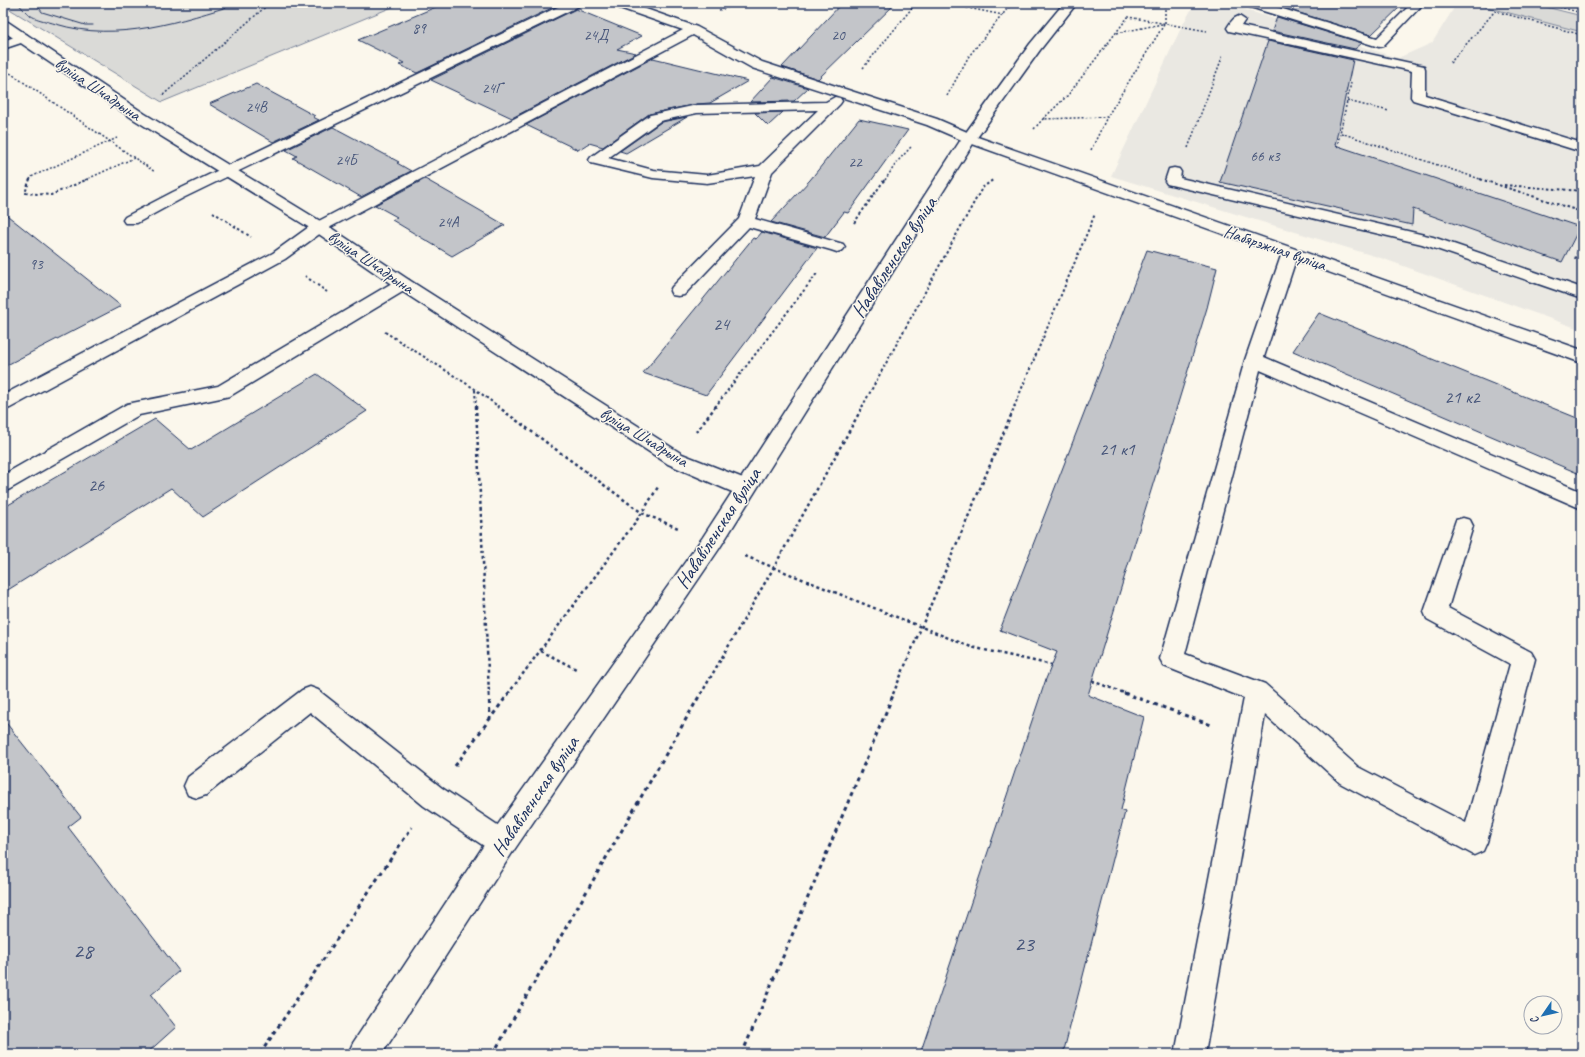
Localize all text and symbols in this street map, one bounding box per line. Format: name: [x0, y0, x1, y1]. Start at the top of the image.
house number: 89: [412, 19, 427, 38]
house number: 24Д: [584, 26, 609, 45]
house number: 20: [831, 26, 846, 45]
street label: вуліца Шчадрына: [51, 53, 146, 126]
house number: 24Г: [482, 79, 505, 98]
house number: 24В: [245, 98, 268, 117]
house number: 66 к3: [1250, 147, 1281, 166]
house number: 24Б: [335, 151, 359, 170]
house number: 22: [848, 153, 863, 172]
street label: Нававіленская вуліца: [846, 191, 943, 322]
house number: 24А: [437, 213, 460, 232]
street label: Набярэжная вуліца: [1221, 221, 1330, 276]
street label: вуліца Шчадрына: [324, 226, 419, 299]
house number: 93: [29, 255, 44, 274]
house number: 24: [713, 313, 731, 335]
house number: 21 к2: [1444, 386, 1482, 408]
street label: вуліца Шчадрына: [596, 402, 693, 472]
house number: 21 к1: [1099, 438, 1136, 460]
street label: Нававіленская вуліца: [670, 462, 767, 593]
house number: 26: [88, 474, 105, 496]
street label: Нававіленская вуліца: [486, 730, 585, 861]
house number: 23: [1014, 930, 1036, 958]
house number: 28: [73, 937, 95, 965]
north arrow: [1523, 995, 1563, 1035]
text: С: [1527, 1013, 1542, 1027]

